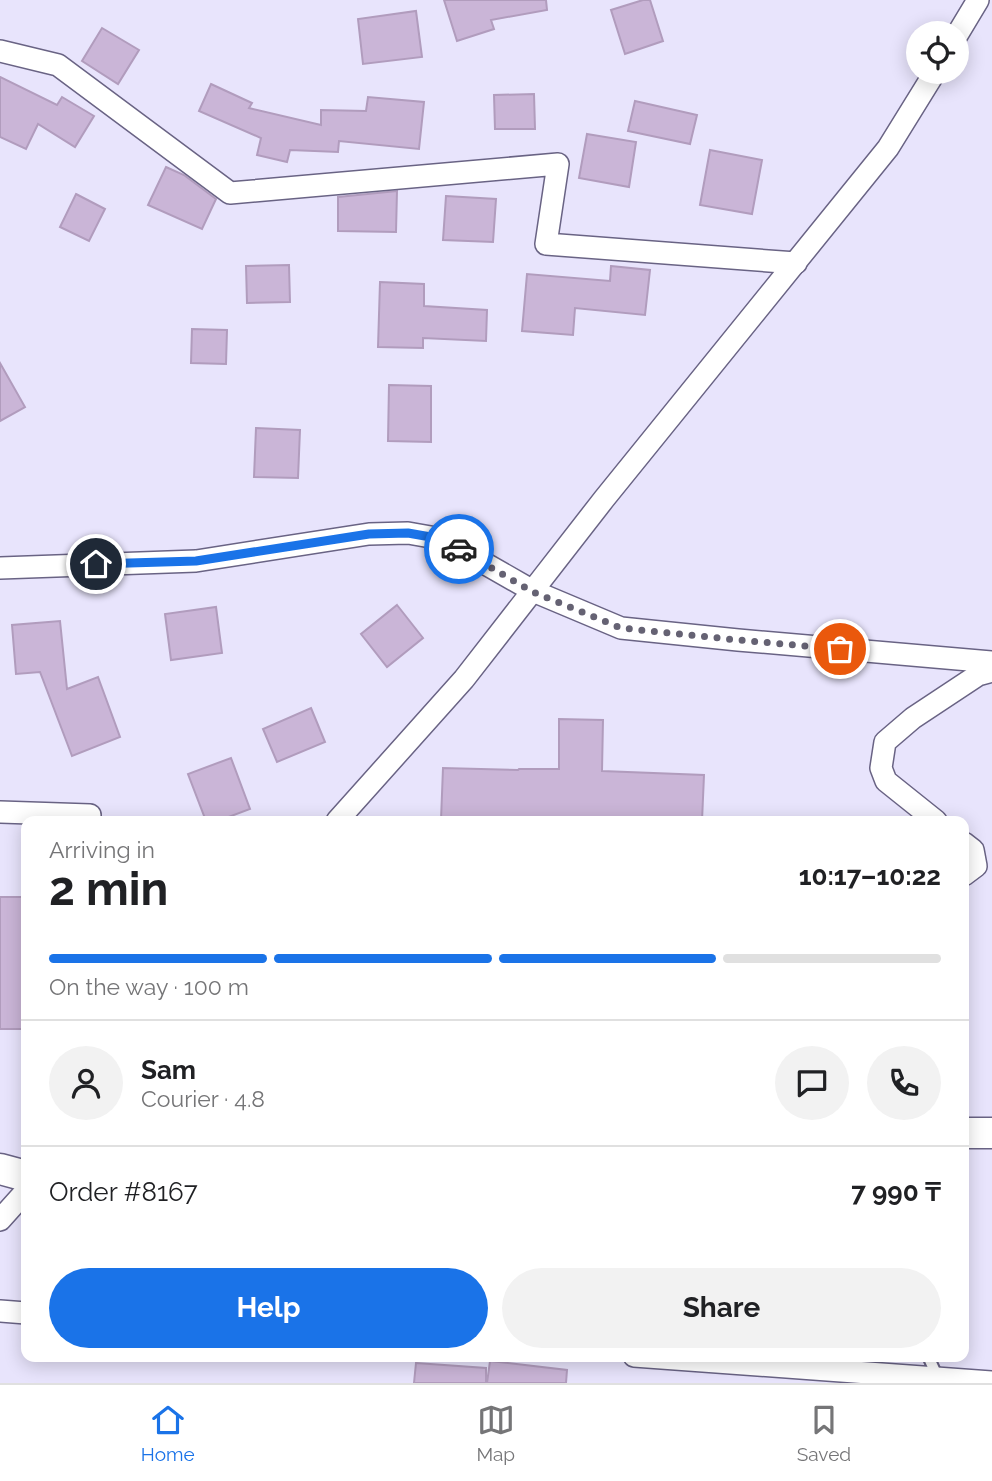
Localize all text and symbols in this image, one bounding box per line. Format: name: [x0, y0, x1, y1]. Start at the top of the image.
map controls: [906, 21, 969, 84]
button: locate: [906, 21, 969, 84]
courier: [424, 514, 494, 584]
icon: car: [440, 530, 478, 568]
pin: [66, 534, 126, 594]
icon: home: [77, 545, 115, 583]
pin: [810, 619, 870, 679]
icon: bag: [821, 630, 859, 668]
text: Arriving in: [49, 836, 155, 863]
text: 10:17–10:22: [799, 861, 941, 891]
text: 2 min: [49, 862, 168, 916]
text: On the way · 100 m: [49, 973, 249, 1000]
button: person: [49, 1046, 123, 1120]
button: chat: [775, 1046, 849, 1120]
button: phone: [867, 1046, 941, 1120]
text: Sam: [141, 1055, 196, 1085]
text: Courier · 4.8: [141, 1085, 265, 1112]
text: Order #8167: [49, 1177, 198, 1207]
text: 7 990 ₸: [851, 1177, 941, 1207]
button: Help: [49, 1268, 488, 1348]
button: Share: [502, 1268, 941, 1348]
tab: Home: [141, 1401, 195, 1465]
tab: Map: [476, 1401, 515, 1465]
tab: Saved: [797, 1401, 851, 1465]

